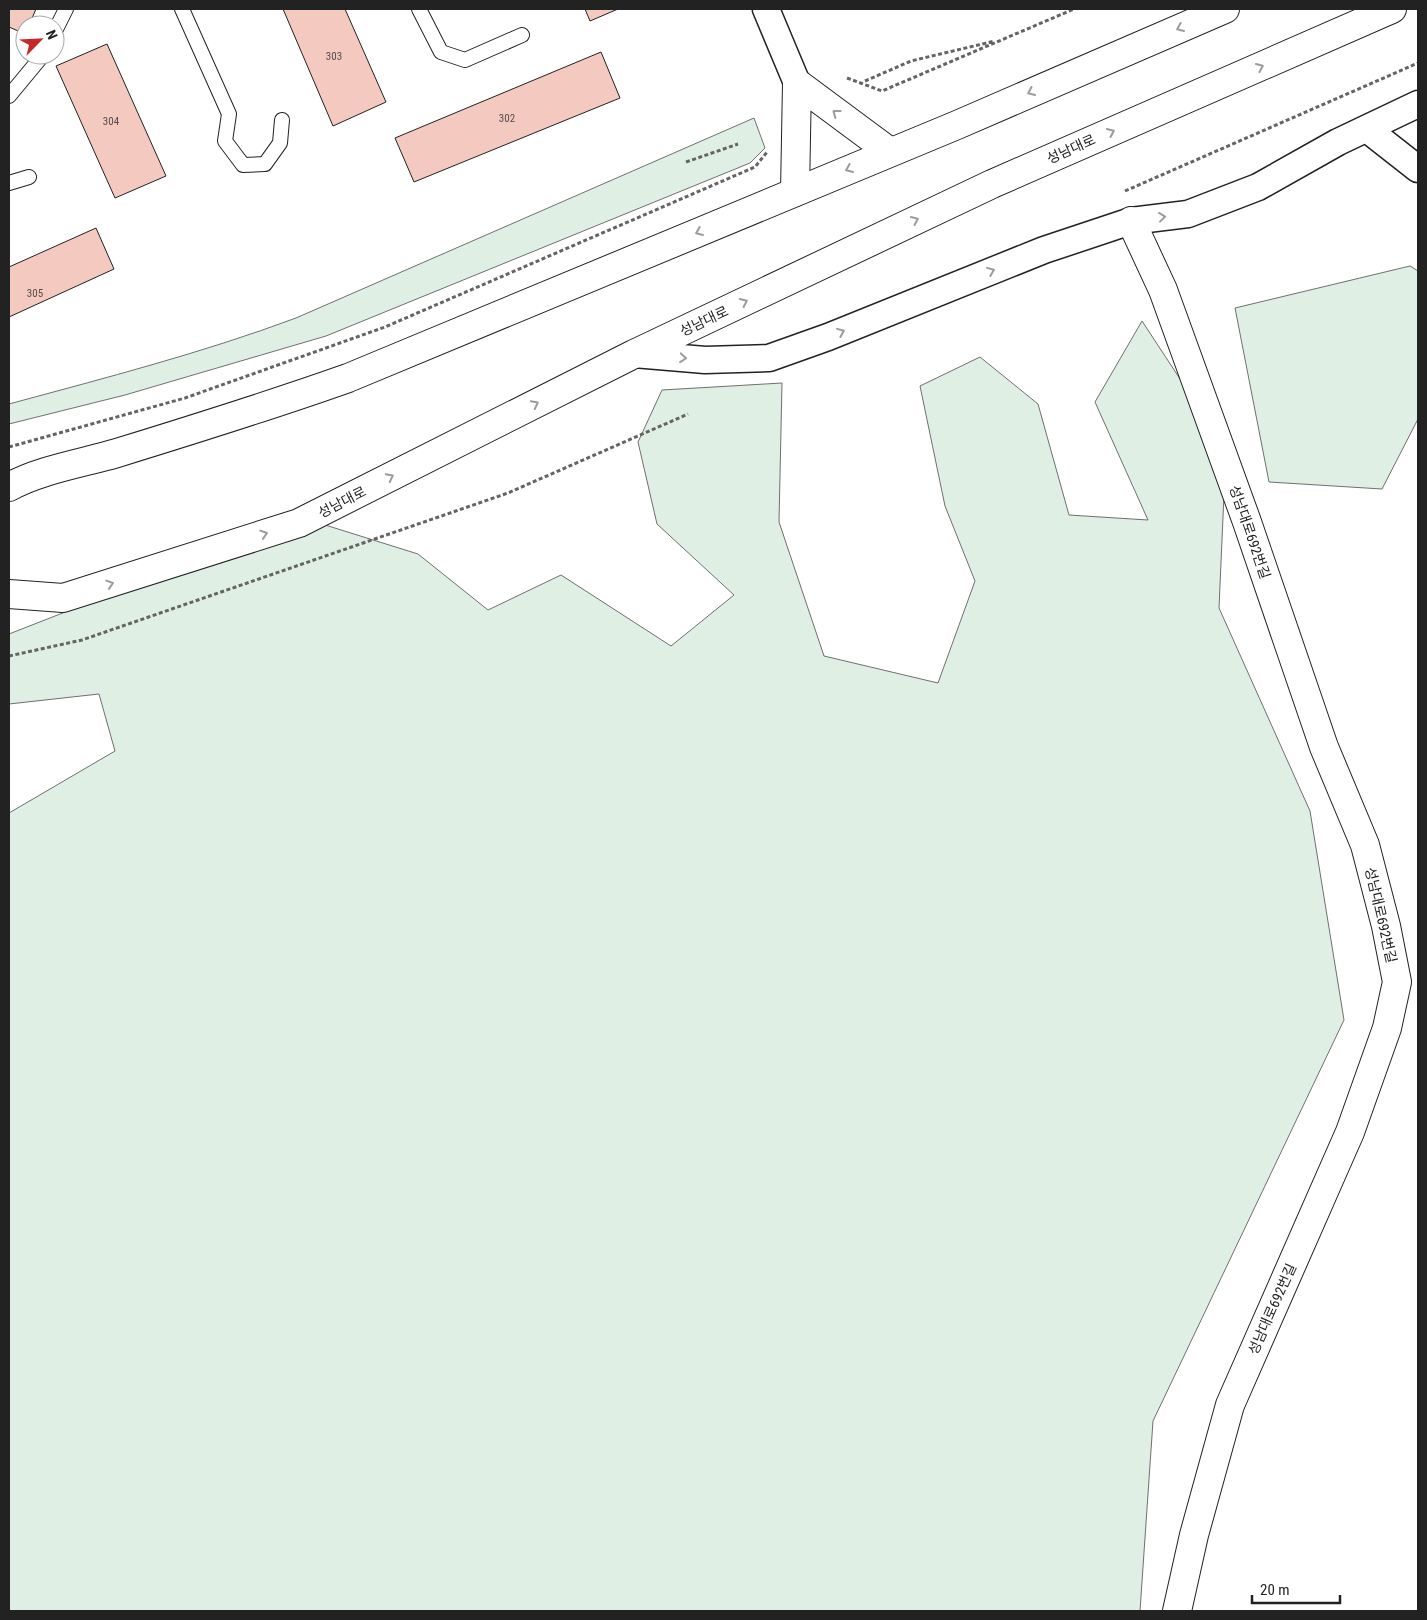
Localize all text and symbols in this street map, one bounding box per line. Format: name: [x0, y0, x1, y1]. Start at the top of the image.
north arrow: [15, 15, 65, 65]
one-way arrow: [1176, 21, 1185, 32]
text: N: [43, 28, 61, 42]
house number: 303: [326, 50, 342, 63]
one-way arrow: [1255, 62, 1264, 73]
one-way arrow: [1027, 86, 1036, 97]
one-way arrow: [833, 109, 842, 119]
house number: 302: [499, 112, 515, 125]
house number: 304: [103, 115, 120, 128]
one-way arrow: [1106, 127, 1115, 138]
street label: 성남대로: [1044, 131, 1098, 167]
one-way arrow: [845, 163, 854, 174]
one-way arrow: [1159, 212, 1167, 223]
one-way arrow: [910, 216, 919, 227]
one-way arrow: [695, 226, 704, 236]
one-way arrow: [987, 267, 995, 277]
house number: 305: [27, 287, 43, 300]
one-way arrow: [739, 298, 748, 308]
street label: 성남대로: [677, 303, 731, 339]
one-way arrow: [836, 328, 845, 338]
one-way arrow: [679, 352, 687, 363]
one-way arrow: [530, 400, 539, 410]
one-way arrow: [385, 473, 394, 483]
street label: 성남대로: [315, 483, 369, 521]
street label: 성남대로692번길: [1226, 483, 1274, 581]
one-way arrow: [260, 530, 268, 540]
one-way arrow: [105, 579, 113, 589]
street label: 성남대로692번길: [1362, 865, 1400, 965]
street label: 성남대로692번길: [1245, 1261, 1299, 1357]
scale bar: [1252, 1572, 1340, 1604]
text: 20 m: [1260, 1581, 1290, 1599]

